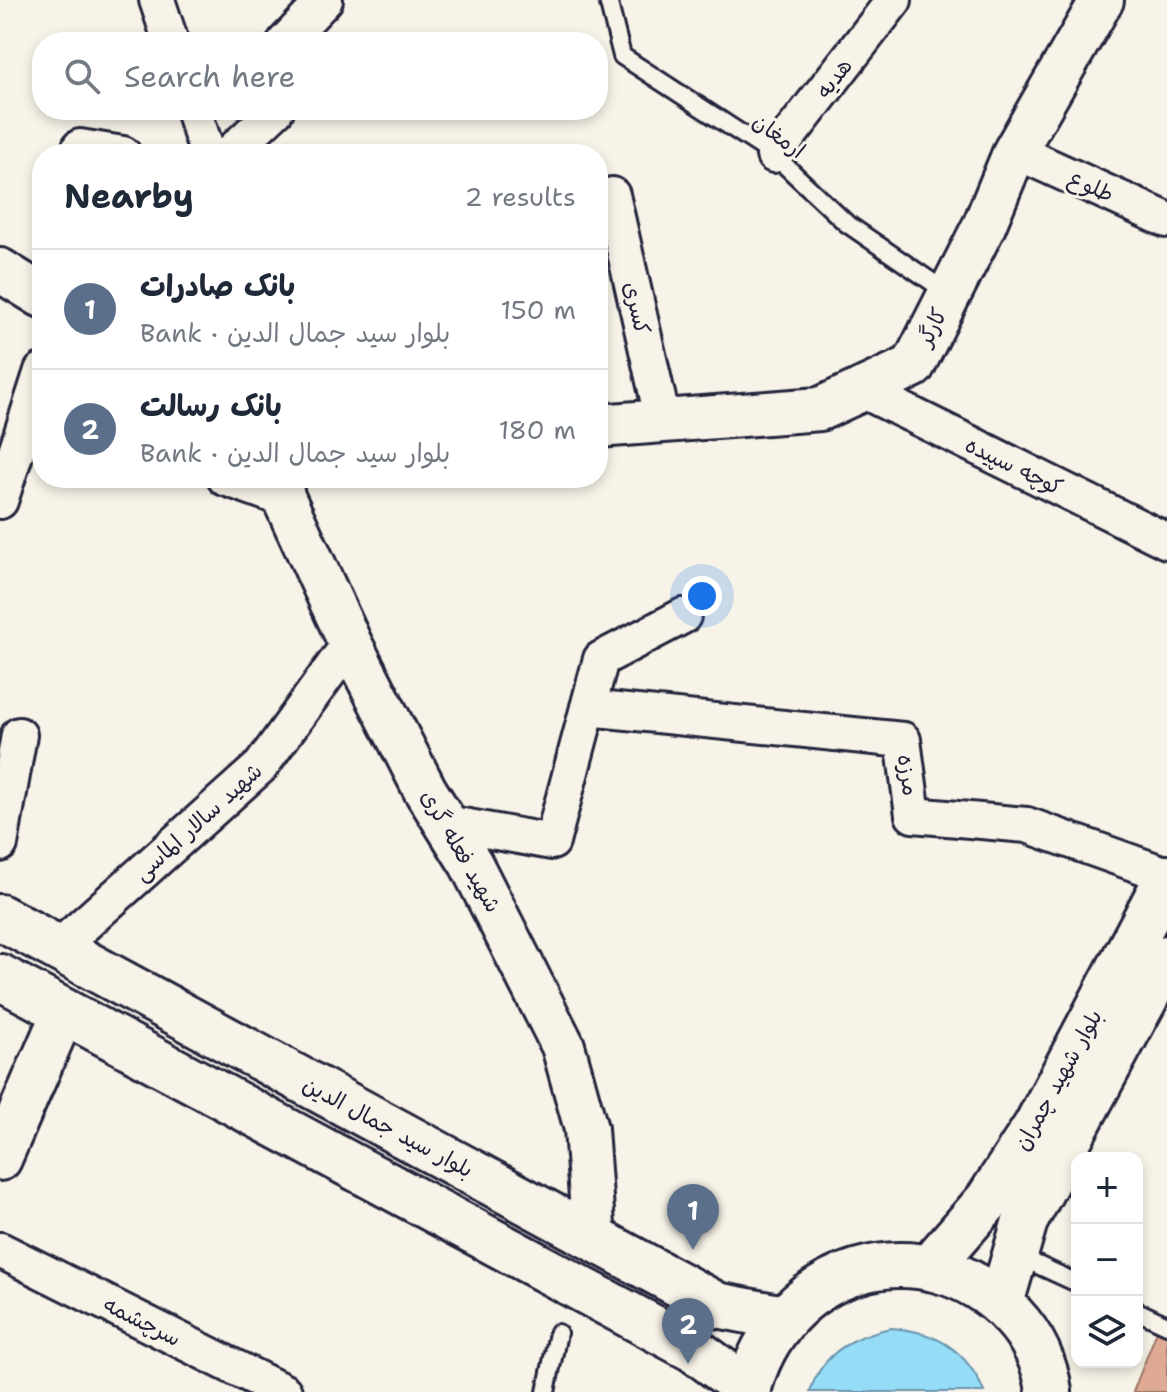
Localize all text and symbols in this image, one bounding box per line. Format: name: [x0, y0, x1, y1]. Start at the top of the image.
search box: [32, 32, 608, 120]
street label: هدیه: [809, 52, 859, 104]
icon: search: [60, 54, 104, 98]
text: Search here: [124, 56, 295, 97]
street label: ارمغان: [747, 107, 811, 165]
street label: طلوع: [1063, 163, 1119, 210]
text: Nearby: [64, 173, 194, 219]
text: 2 results: [464, 179, 576, 214]
text: بانک صادرات: [140, 265, 296, 306]
street label: کسری: [617, 279, 657, 337]
text: 1: [84, 292, 96, 327]
text: 150 m: [500, 292, 576, 327]
street label: کارگر: [909, 303, 954, 353]
text: Bank · بلوار سید جمال الدین: [140, 315, 450, 350]
text: بانک رسالت: [140, 385, 282, 426]
text: 2: [81, 412, 99, 447]
text: 180 m: [498, 412, 576, 447]
street label: کوچه سپیده: [960, 430, 1068, 502]
text: Bank · بلوار سید جمال الدین: [140, 435, 450, 470]
your location: [682, 576, 722, 616]
street label: مرزه: [891, 752, 925, 798]
street label: شهید سالار الماسی: [128, 757, 268, 887]
street label: شهید فعله گری: [414, 784, 508, 918]
street label: بلوار شهید چمران: [1007, 1004, 1109, 1156]
street label: بلوار سید جمال الدین: [298, 1070, 478, 1184]
map controls: [1071, 1152, 1143, 1368]
button: +: [1071, 1152, 1143, 1224]
pin: 1: [667, 1184, 719, 1250]
button: −: [1071, 1224, 1143, 1296]
street label: سرچشمه: [98, 1289, 186, 1353]
button: layers: [1071, 1296, 1143, 1368]
pin: 2: [662, 1298, 714, 1364]

